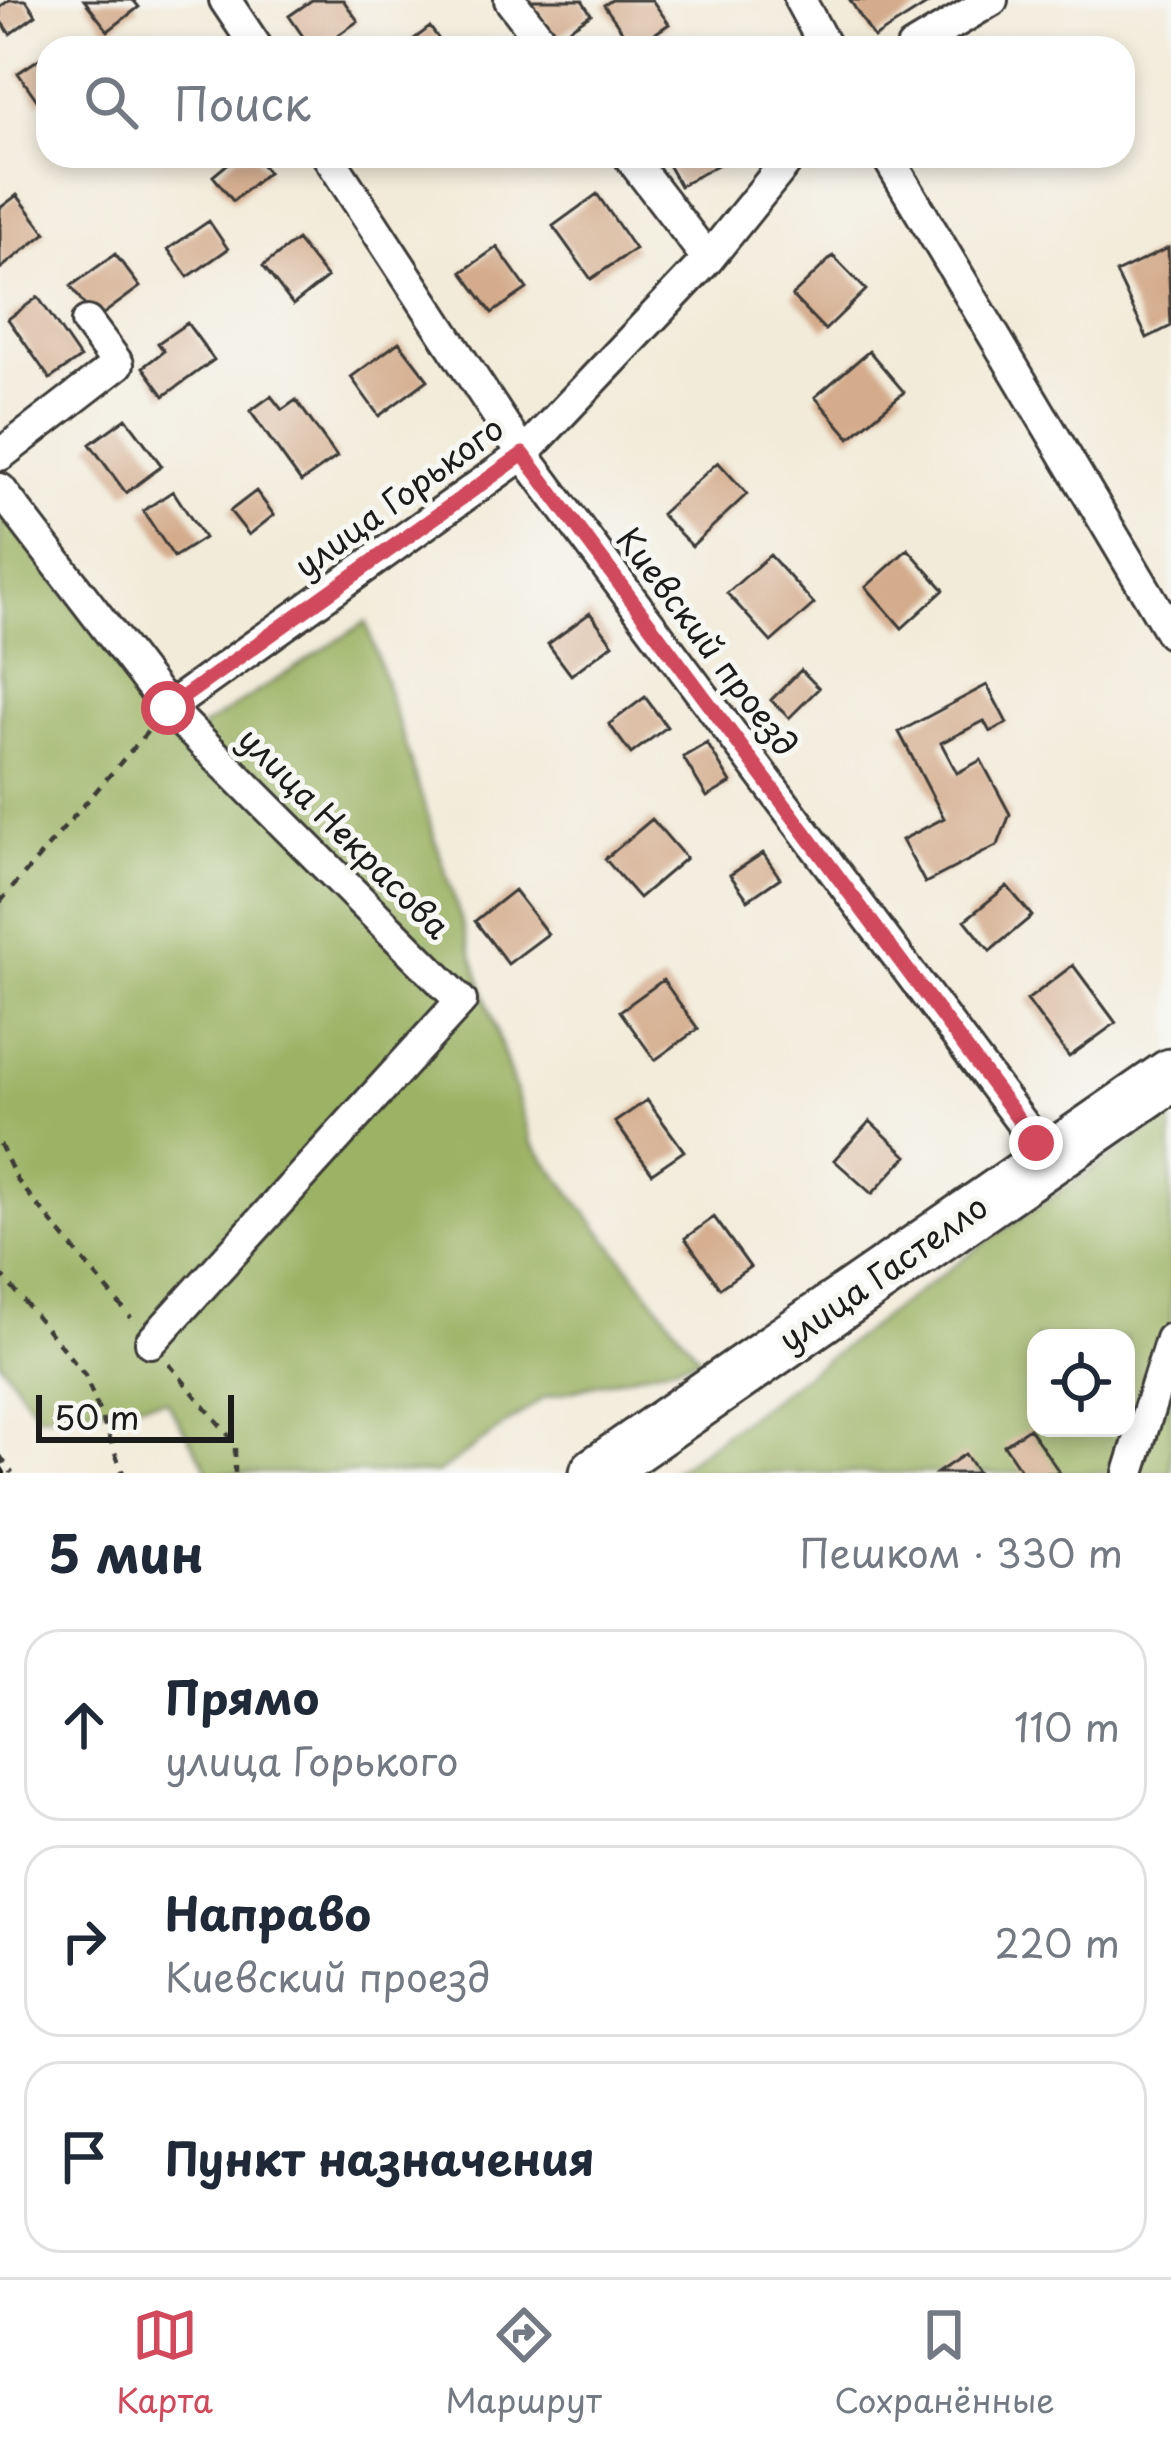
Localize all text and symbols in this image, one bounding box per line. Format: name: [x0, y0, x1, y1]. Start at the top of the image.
search box: [36, 36, 1135, 168]
text: Поиск: [174, 68, 311, 136]
icon: search: [78, 69, 144, 135]
street label: улица Горького: [283, 402, 513, 589]
street label: Киевский проезд: [606, 516, 811, 766]
route start: [141, 681, 195, 735]
street label: улица Некрасова: [228, 714, 463, 949]
route end: [1009, 1116, 1063, 1170]
street label: улица Гастелло: [767, 1181, 997, 1362]
map controls: [1027, 1329, 1135, 1437]
button: locate: [1027, 1329, 1135, 1437]
scale bar: [36, 1389, 234, 1442]
text: 50 m: [54, 1391, 140, 1441]
text: 5 мин: [48, 1513, 204, 1590]
text: Пешком · 330 m: [800, 1522, 1123, 1581]
text: Прямо: [165, 1662, 319, 1730]
icon: ahead: [51, 1692, 117, 1758]
text: 110 m: [1014, 1696, 1120, 1755]
text: улица Горького: [165, 1730, 459, 1789]
text: Направо: [165, 1878, 371, 1946]
icon: right: [51, 1908, 117, 1974]
text: 220 m: [995, 1912, 1120, 1971]
text: Киевский проезд: [165, 1946, 490, 2005]
text: Пункт назначения: [165, 2123, 595, 2191]
icon: arrive: [51, 2124, 117, 2190]
tab: Карта: [116, 2302, 213, 2424]
tab: Маршрут: [446, 2302, 602, 2424]
tab: Сохранённые: [834, 2302, 1055, 2424]

